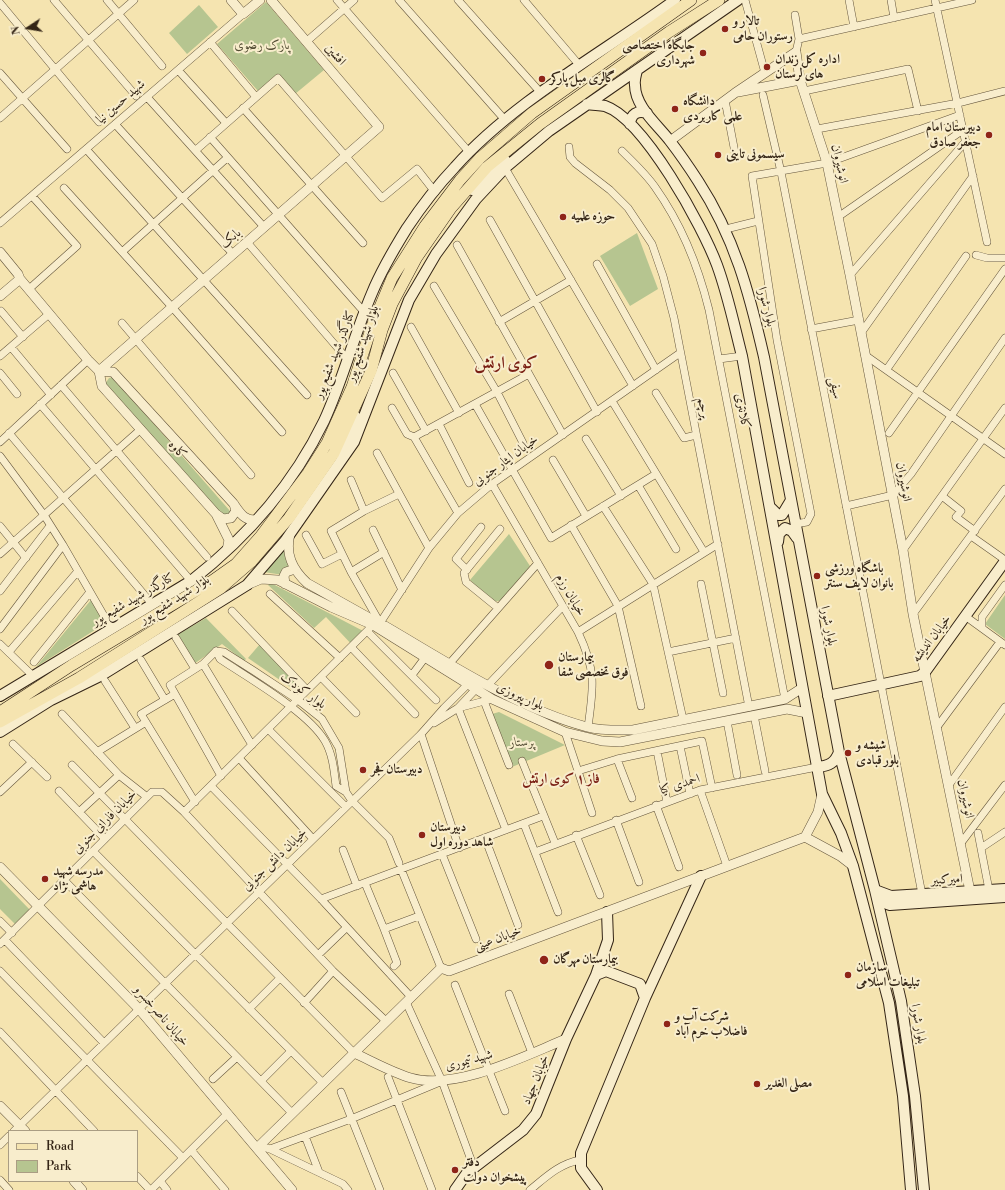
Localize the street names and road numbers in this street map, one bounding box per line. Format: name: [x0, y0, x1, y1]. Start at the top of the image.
street label: افشین: [321, 41, 349, 69]
street label: شهید حسین نیا: [93, 77, 149, 127]
street label: انوشیروان: [827, 143, 851, 185]
street label: بابک: [217, 226, 245, 252]
street label: بلوار شورا: [754, 285, 778, 329]
street label: بلوار شهید شفیع پور: [343, 304, 383, 384]
street label: کنارگذر شهید شفیع پور: [311, 309, 359, 401]
street label: سیفی: [825, 376, 845, 400]
street label: کلانتری: [731, 392, 753, 430]
street label: پرچم: [693, 396, 713, 420]
street label: خیابان ایثار جنوبی: [470, 432, 542, 490]
street label: کاوه: [165, 437, 189, 463]
street label: انوشیروان: [892, 461, 914, 503]
street label: کنارگذر شهید شفیع پور: [89, 570, 177, 630]
street label: خیابان رزم: [552, 571, 588, 619]
street label: بلوار شهید شفیع پور: [137, 572, 213, 628]
street label: بلوار شورا: [816, 605, 840, 647]
street label: خیابان اندیشه: [909, 612, 955, 666]
street label: بلوار کودک: [277, 669, 329, 713]
street label: بلوار پیروزی: [494, 680, 546, 714]
street label: احمدی کیا: [658, 771, 702, 799]
street label: انوشیروان: [953, 778, 977, 820]
street label: خیابان فارابی جنوبی: [70, 787, 140, 857]
street label: خیابان دانش جنوبی: [239, 825, 311, 895]
street label: امیرکبیر: [931, 871, 963, 889]
street label: خیابان عینی: [472, 923, 524, 955]
street label: خیابان ناصرخسرو: [130, 982, 192, 1050]
street label: بلوار شورا: [907, 1003, 929, 1045]
street label: شهید تیموری: [443, 1047, 495, 1075]
street label: خیابان جهاد: [519, 1053, 553, 1107]

